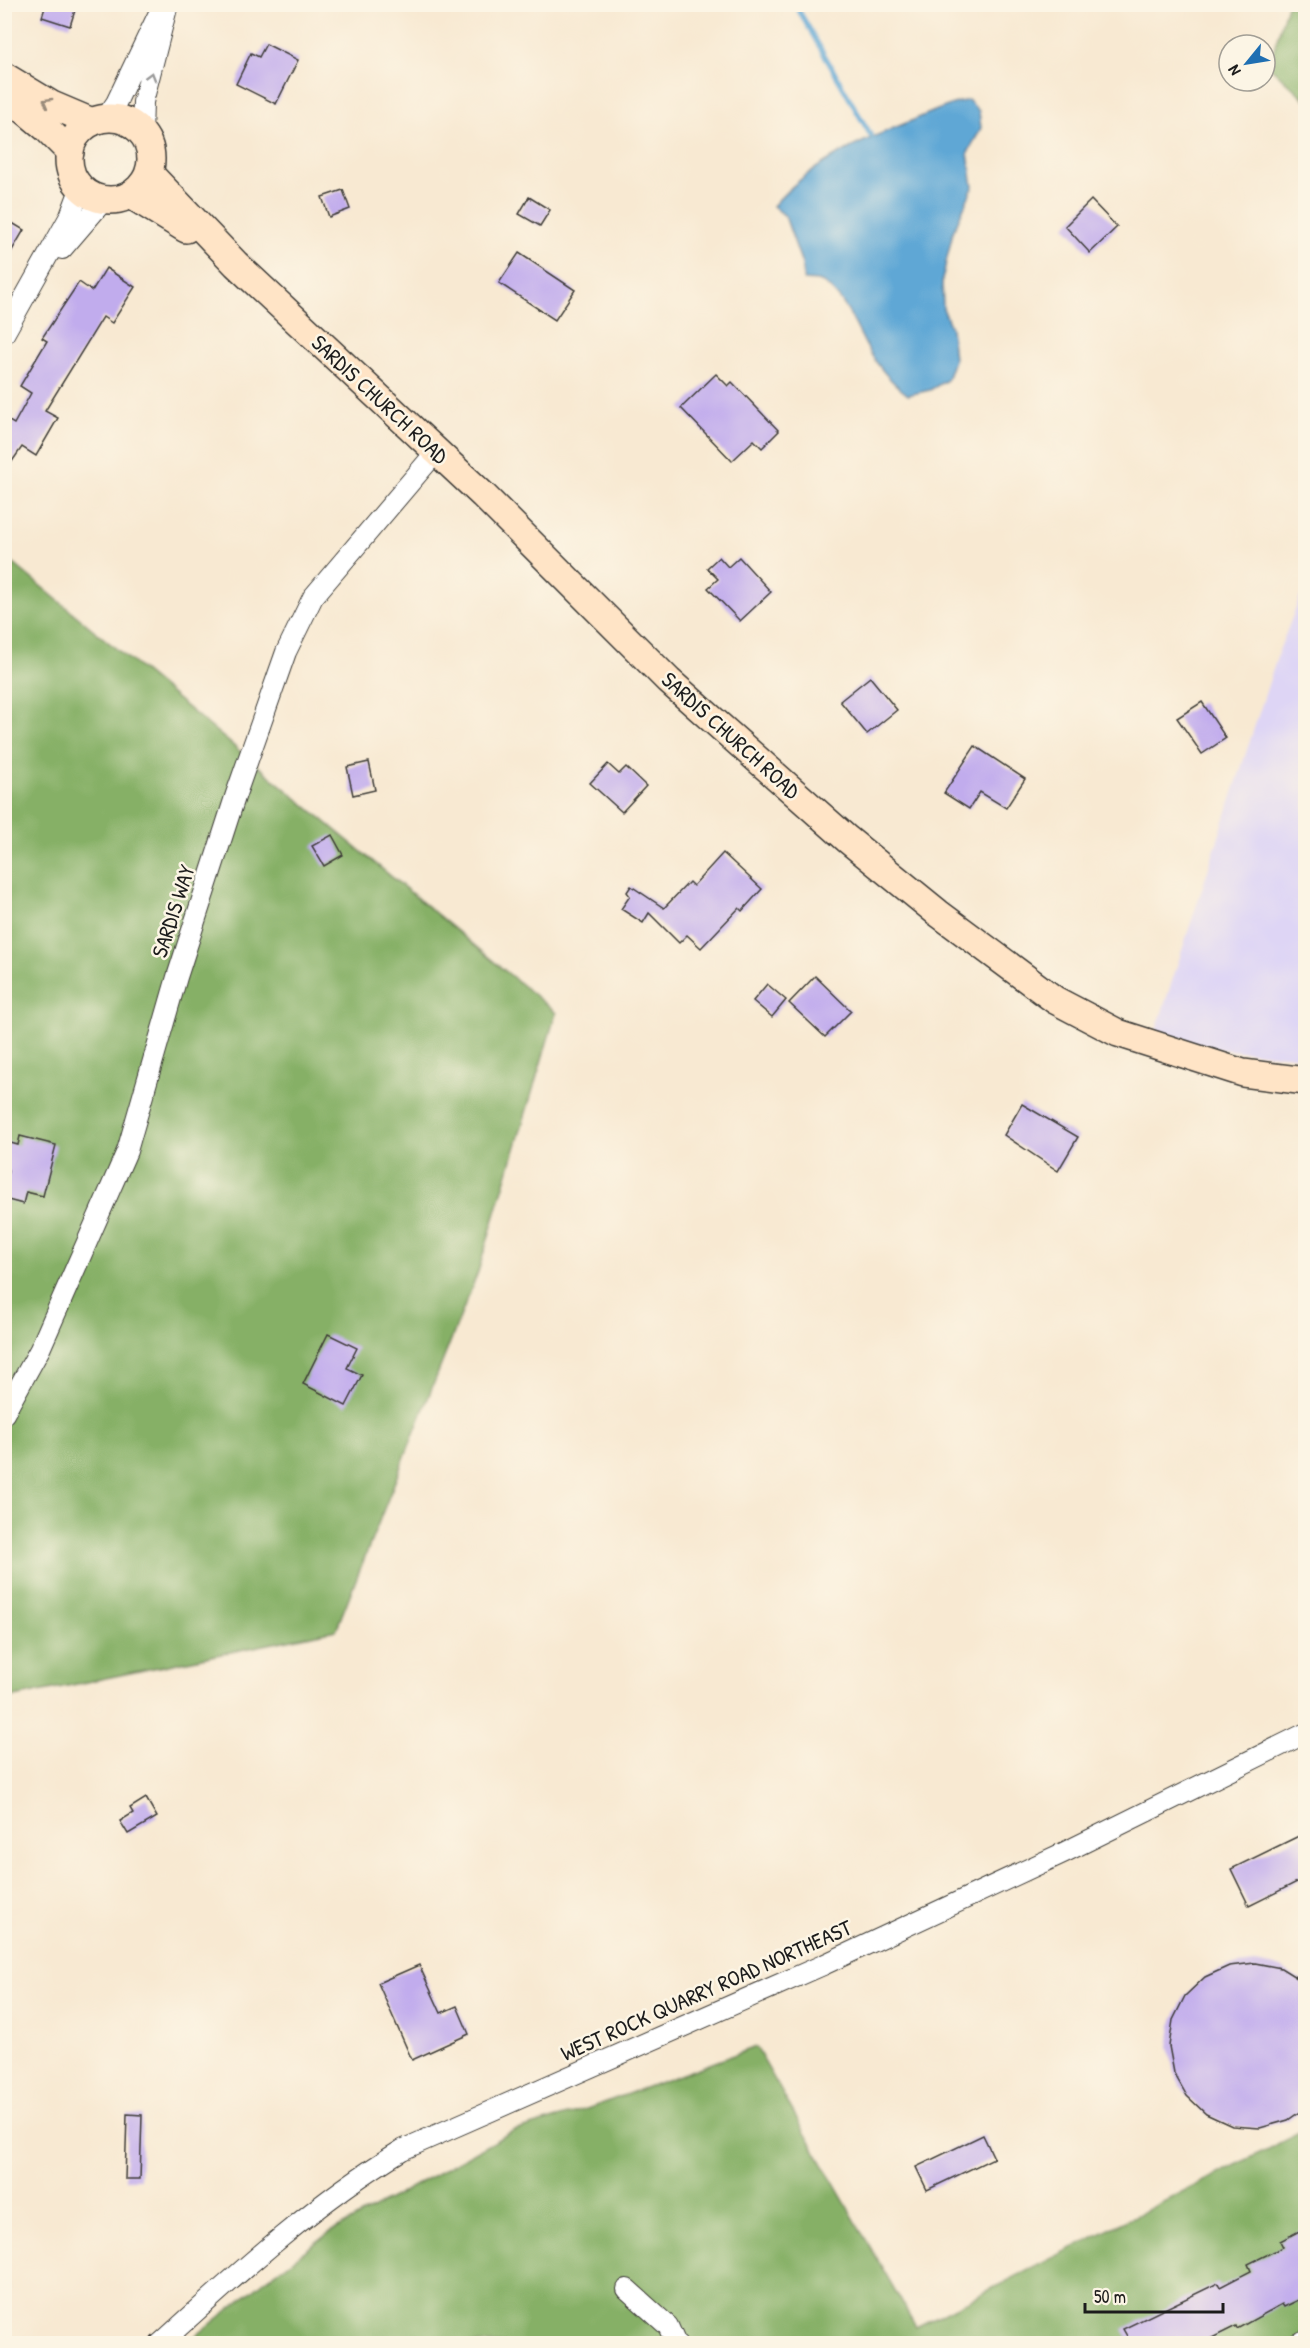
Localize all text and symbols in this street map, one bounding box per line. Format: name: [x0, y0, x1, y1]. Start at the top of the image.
north arrow: [1217, 33, 1277, 93]
text: N: [1222, 61, 1246, 80]
one-way arrow: [144, 71, 156, 82]
one-way arrow: [43, 98, 53, 109]
street label: SARDIS CHURCH ROAD: [305, 328, 455, 471]
street label: SARDIS CHURCH ROAD: [655, 665, 807, 806]
street label: SARDIS WAY: [144, 861, 202, 961]
street label: WEST ROCK QUARRY ROAD NORTHEAST: [556, 1912, 857, 2068]
scale bar: [1085, 2276, 1223, 2314]
text: 50 m: [1094, 2284, 1126, 2309]

